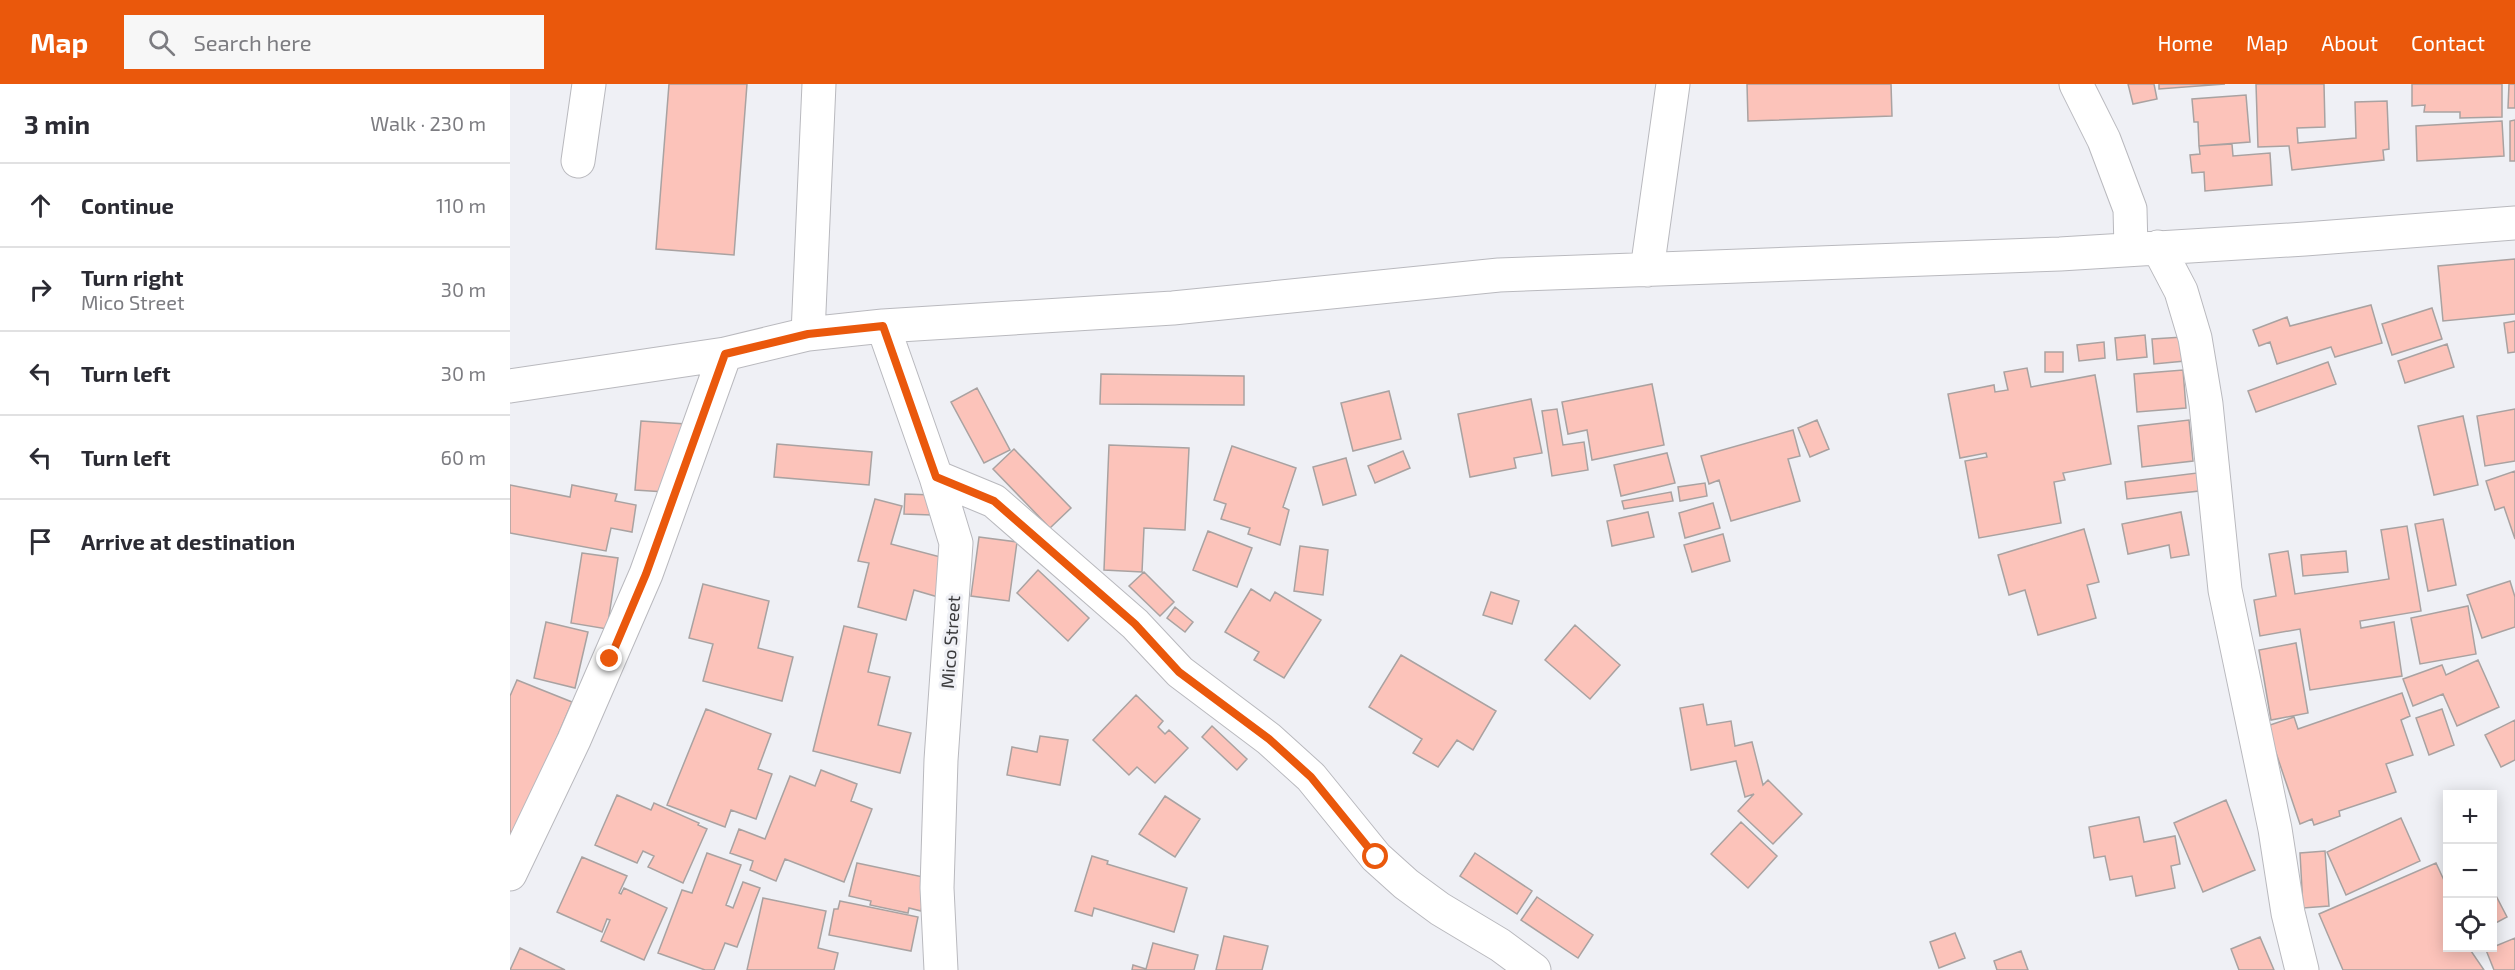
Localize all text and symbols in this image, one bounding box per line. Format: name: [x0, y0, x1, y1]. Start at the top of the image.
search box: [124, 15, 544, 69]
text: Map: [30, 25, 88, 59]
icon: search: [145, 26, 178, 59]
text: Search here: [193, 29, 312, 55]
text: Home: [2157, 30, 2213, 55]
text: Map: [2246, 30, 2288, 55]
text: About: [2321, 30, 2378, 55]
text: Contact: [2411, 30, 2485, 55]
text: 3 min: [24, 108, 90, 139]
text: Walk · 230 m: [370, 111, 486, 135]
icon: ahead: [24, 189, 57, 222]
text: Continue: [81, 192, 174, 218]
text: 110 m: [436, 193, 486, 217]
text: Turn right: [81, 264, 183, 290]
icon: right: [24, 273, 57, 306]
text: 30 m: [441, 277, 486, 301]
text: Mico Street: [81, 290, 185, 314]
icon: left: [24, 357, 57, 390]
text: Turn left: [81, 360, 170, 386]
text: 30 m: [441, 361, 486, 385]
icon: left: [24, 441, 57, 474]
text: Turn left: [81, 444, 170, 470]
text: 60 m: [441, 445, 486, 469]
icon: arrive: [24, 525, 57, 558]
text: Arrive at destination: [81, 528, 295, 554]
street label: Mico Street: [936, 595, 964, 689]
route end: [596, 645, 622, 671]
map controls: [2443, 790, 2497, 952]
button: +: [2443, 790, 2497, 844]
route start: [1362, 843, 1388, 869]
button: −: [2443, 844, 2497, 898]
button: locate: [2443, 898, 2497, 952]

